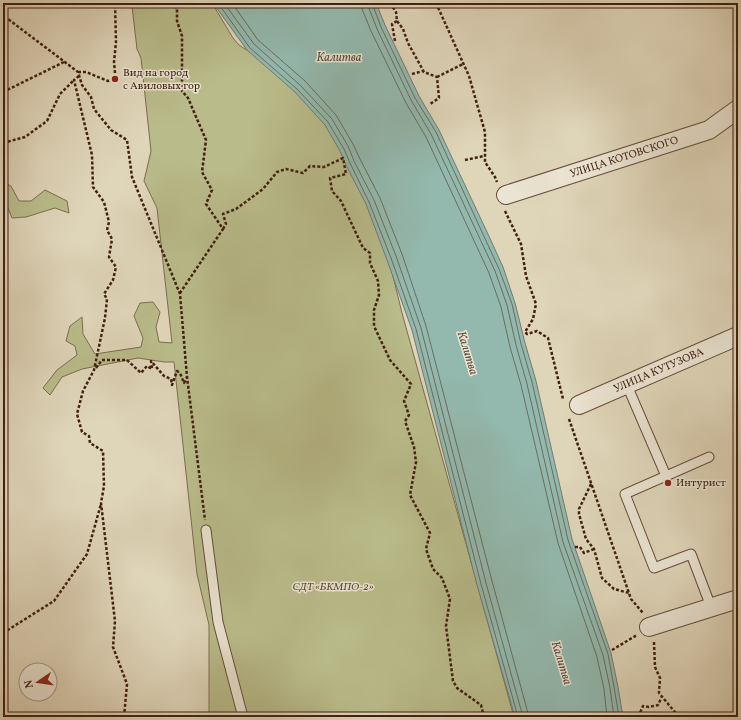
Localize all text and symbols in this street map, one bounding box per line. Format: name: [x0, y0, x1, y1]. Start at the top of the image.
water label: Калитва: [317, 50, 362, 66]
place label: Вид на город с Авиловых гор: [123, 66, 200, 94]
marker: Вид на город с Авиловых гор: [110, 74, 120, 84]
street label: УЛИЦА КОТОВСКОГО: [568, 133, 680, 182]
water label: Калитва: [453, 329, 481, 377]
street label: УЛИЦА КУТУЗОВА: [611, 344, 706, 397]
place label: Интурист: [676, 476, 726, 491]
marker: Интурист: [663, 478, 673, 488]
park label: СДТ «БКМПО-2»: [292, 580, 374, 595]
water label: Калитва: [547, 639, 575, 687]
north arrow: [18, 662, 58, 702]
text: N: [22, 678, 38, 689]

